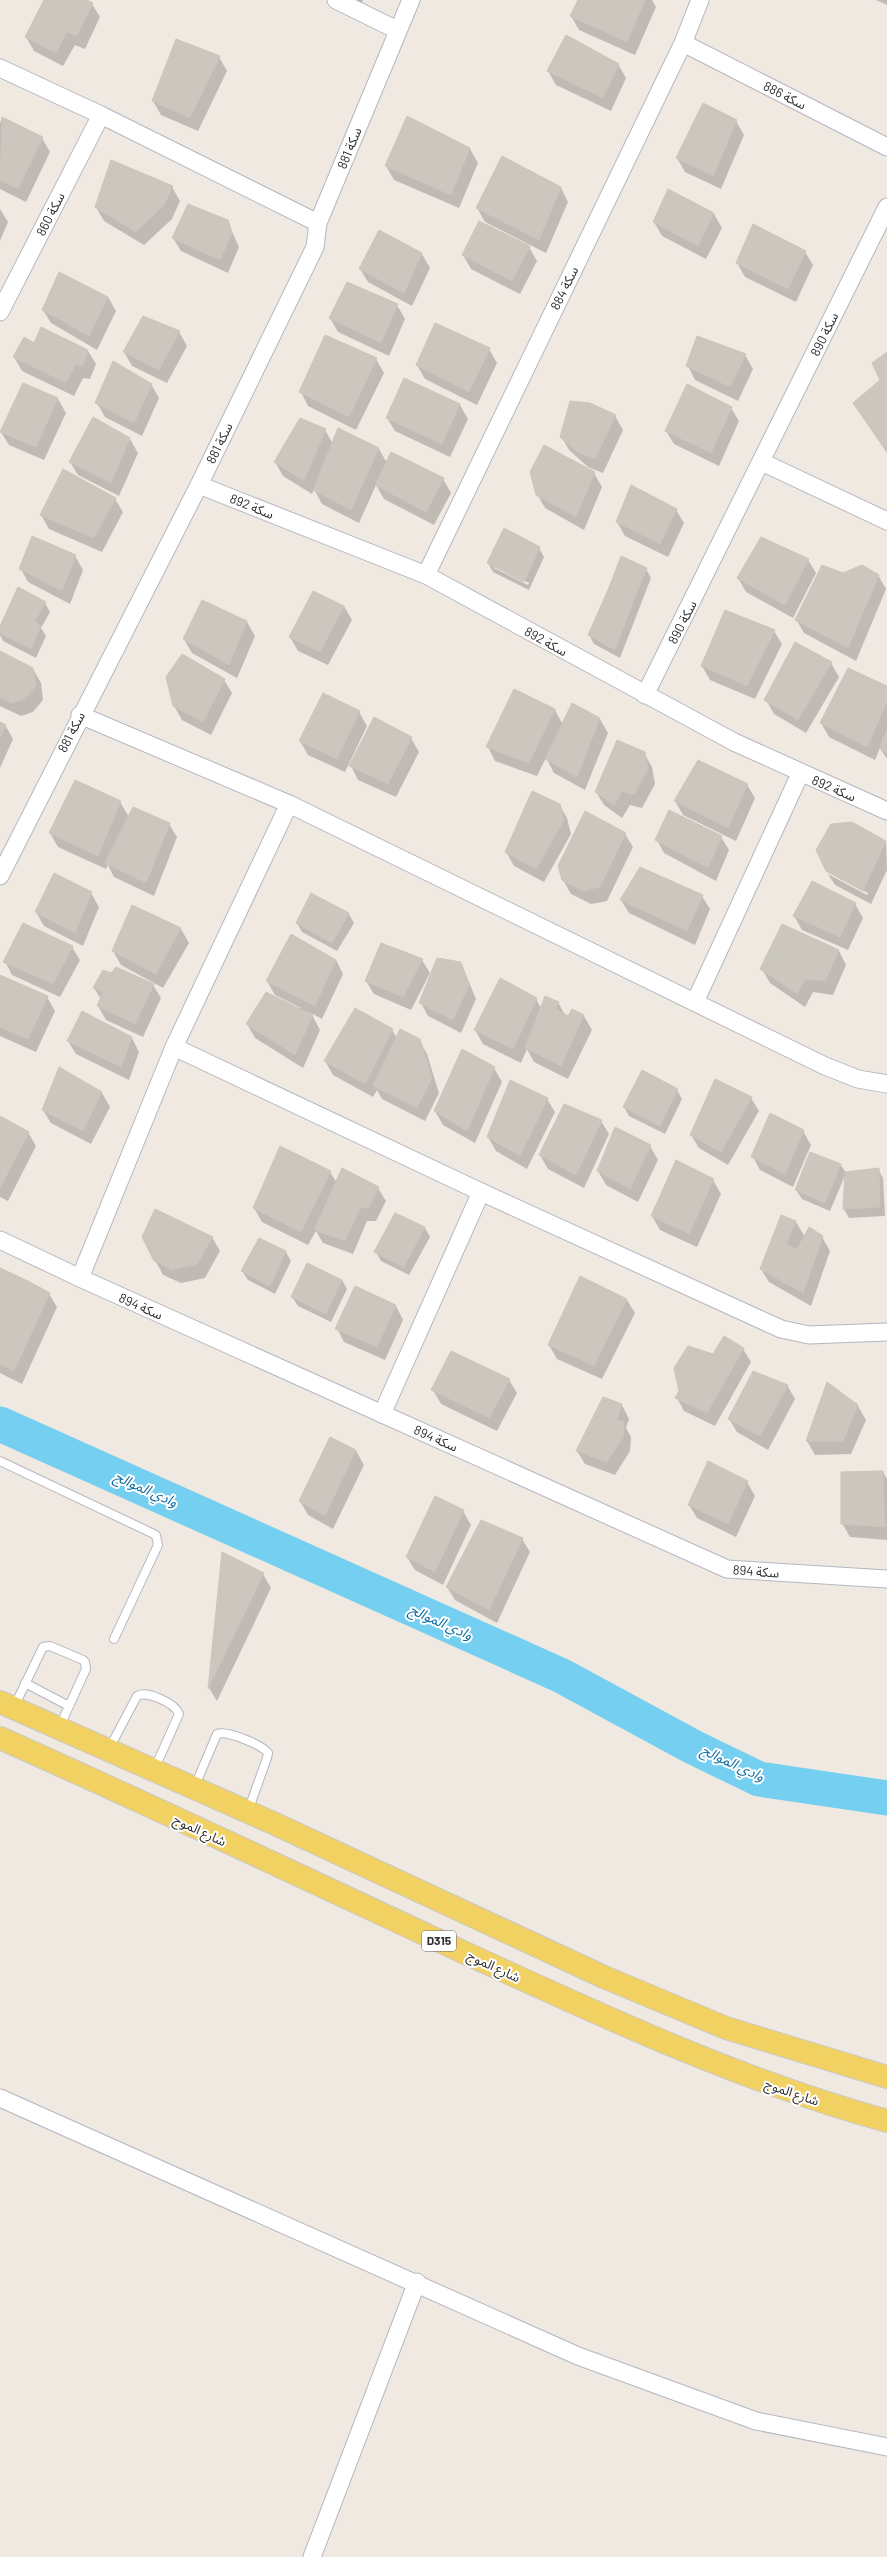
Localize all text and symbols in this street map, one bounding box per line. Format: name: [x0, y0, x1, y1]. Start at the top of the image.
street label: سكة 886: [761, 77, 809, 113]
street label: سكة 881: [333, 125, 365, 171]
street label: سكة 860: [32, 190, 68, 238]
street label: سكة 884: [547, 264, 581, 312]
street label: سكة 890: [807, 310, 841, 358]
street label: سكة 881: [202, 420, 236, 466]
street label: سكة 892: [228, 490, 276, 522]
street label: سكة 890: [664, 598, 700, 646]
street label: سكة 892: [522, 623, 570, 659]
street label: سكة 881: [54, 709, 88, 755]
street label: سكة 892: [810, 772, 858, 804]
street label: سكة 894: [117, 1289, 165, 1323]
street label: سكة 894: [412, 1421, 460, 1455]
water label: وادي الموالح: [110, 1467, 180, 1513]
street label: سكة 894: [732, 1561, 780, 1581]
water label: وادي الموالح: [405, 1600, 475, 1646]
water label: وادي الموالح: [697, 1740, 767, 1787]
street label: شارع الموج: [170, 1811, 229, 1852]
road number: D315: [422, 1931, 456, 1951]
street label: شارع الموج: [464, 1947, 523, 1988]
street label: شارع الموج: [762, 2075, 821, 2112]

